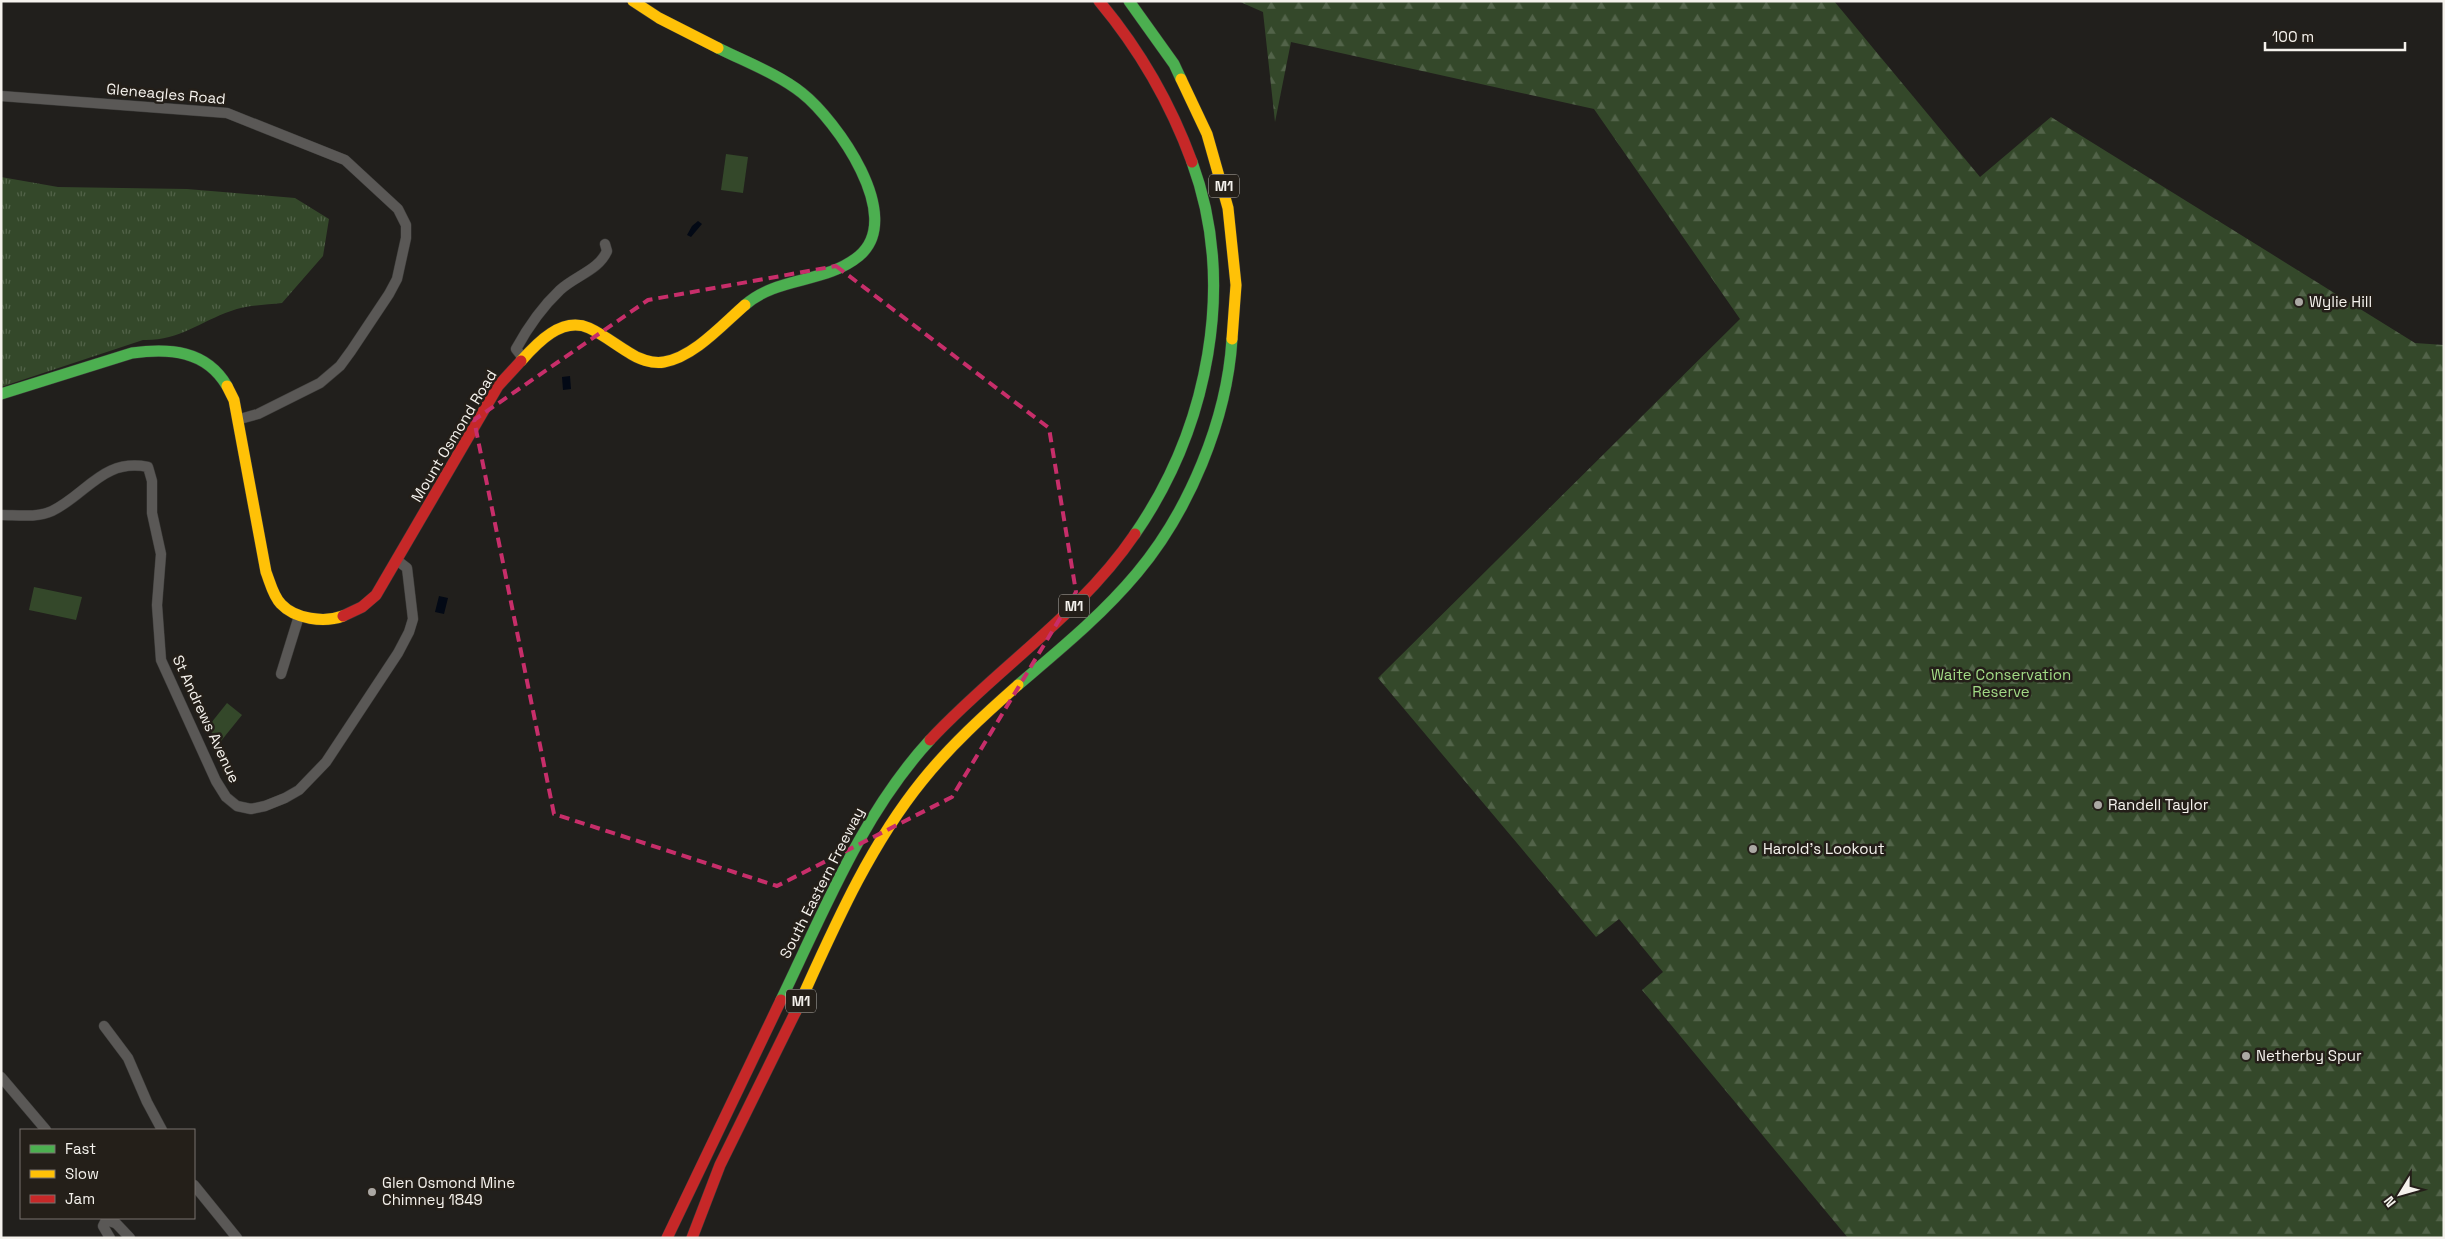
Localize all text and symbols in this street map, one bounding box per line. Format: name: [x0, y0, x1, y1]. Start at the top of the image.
scale bar: [2265, 20, 2405, 52]
text: 100 m: [2272, 27, 2314, 46]
street label: Gleneagles Road: [106, 79, 227, 108]
road number: M1: [1209, 175, 1239, 198]
place label: Wylie Hill: [2309, 292, 2372, 311]
marker: Wylie Hill: [2293, 296, 2305, 308]
street label: Mount Osmond Road: [407, 366, 501, 505]
road number: M1: [1059, 594, 1089, 618]
street label: St Andrews Avenue: [169, 652, 244, 786]
park label: Waite Conservation Reserve: [1931, 665, 2071, 701]
place label: Randell Taylor: [2108, 795, 2209, 814]
marker: Randell Taylor: [2092, 799, 2104, 811]
street label: South Eastern Freeway: [775, 804, 868, 962]
place label: Harold's Lookout: [1763, 839, 1885, 858]
marker: Harold's Lookout: [1747, 843, 1759, 855]
road number: M1: [786, 989, 816, 1012]
place label: Netherby Spur: [2256, 1046, 2362, 1065]
marker: Netherby Spur: [2240, 1050, 2252, 1062]
legend: [20, 1129, 195, 1219]
text: Fast: [65, 1139, 96, 1158]
text: Slow: [65, 1164, 99, 1183]
north arrow: [2375, 1169, 2425, 1219]
place label: Glen Osmond Mine Chimney 1849: [382, 1173, 515, 1209]
marker: Glen Osmond Mine Chimney 1849: [366, 1186, 378, 1198]
text: Jam: [65, 1189, 95, 1208]
text: N: [2380, 1193, 2400, 1211]

